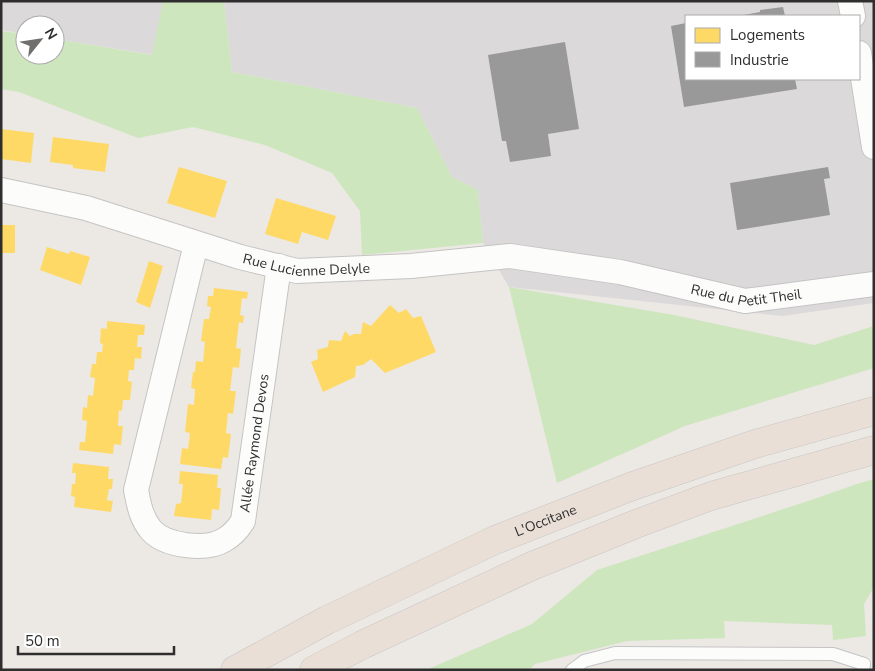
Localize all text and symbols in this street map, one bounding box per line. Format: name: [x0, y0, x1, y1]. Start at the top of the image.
north arrow: [15, 15, 65, 65]
legend: [685, 15, 860, 80]
text: N: [40, 24, 62, 43]
text: Logements: [730, 25, 805, 45]
text: Industrie: [730, 50, 789, 70]
street label: Rue Lucienne Delyle: [241, 249, 370, 281]
street label: Rue du Petit Theil: [689, 279, 803, 311]
street label: Allée Raymond Devos: [235, 372, 273, 514]
street label: L'Occitane: [512, 499, 579, 541]
scale bar: [18, 624, 174, 656]
text: 50 m: [25, 631, 60, 651]

